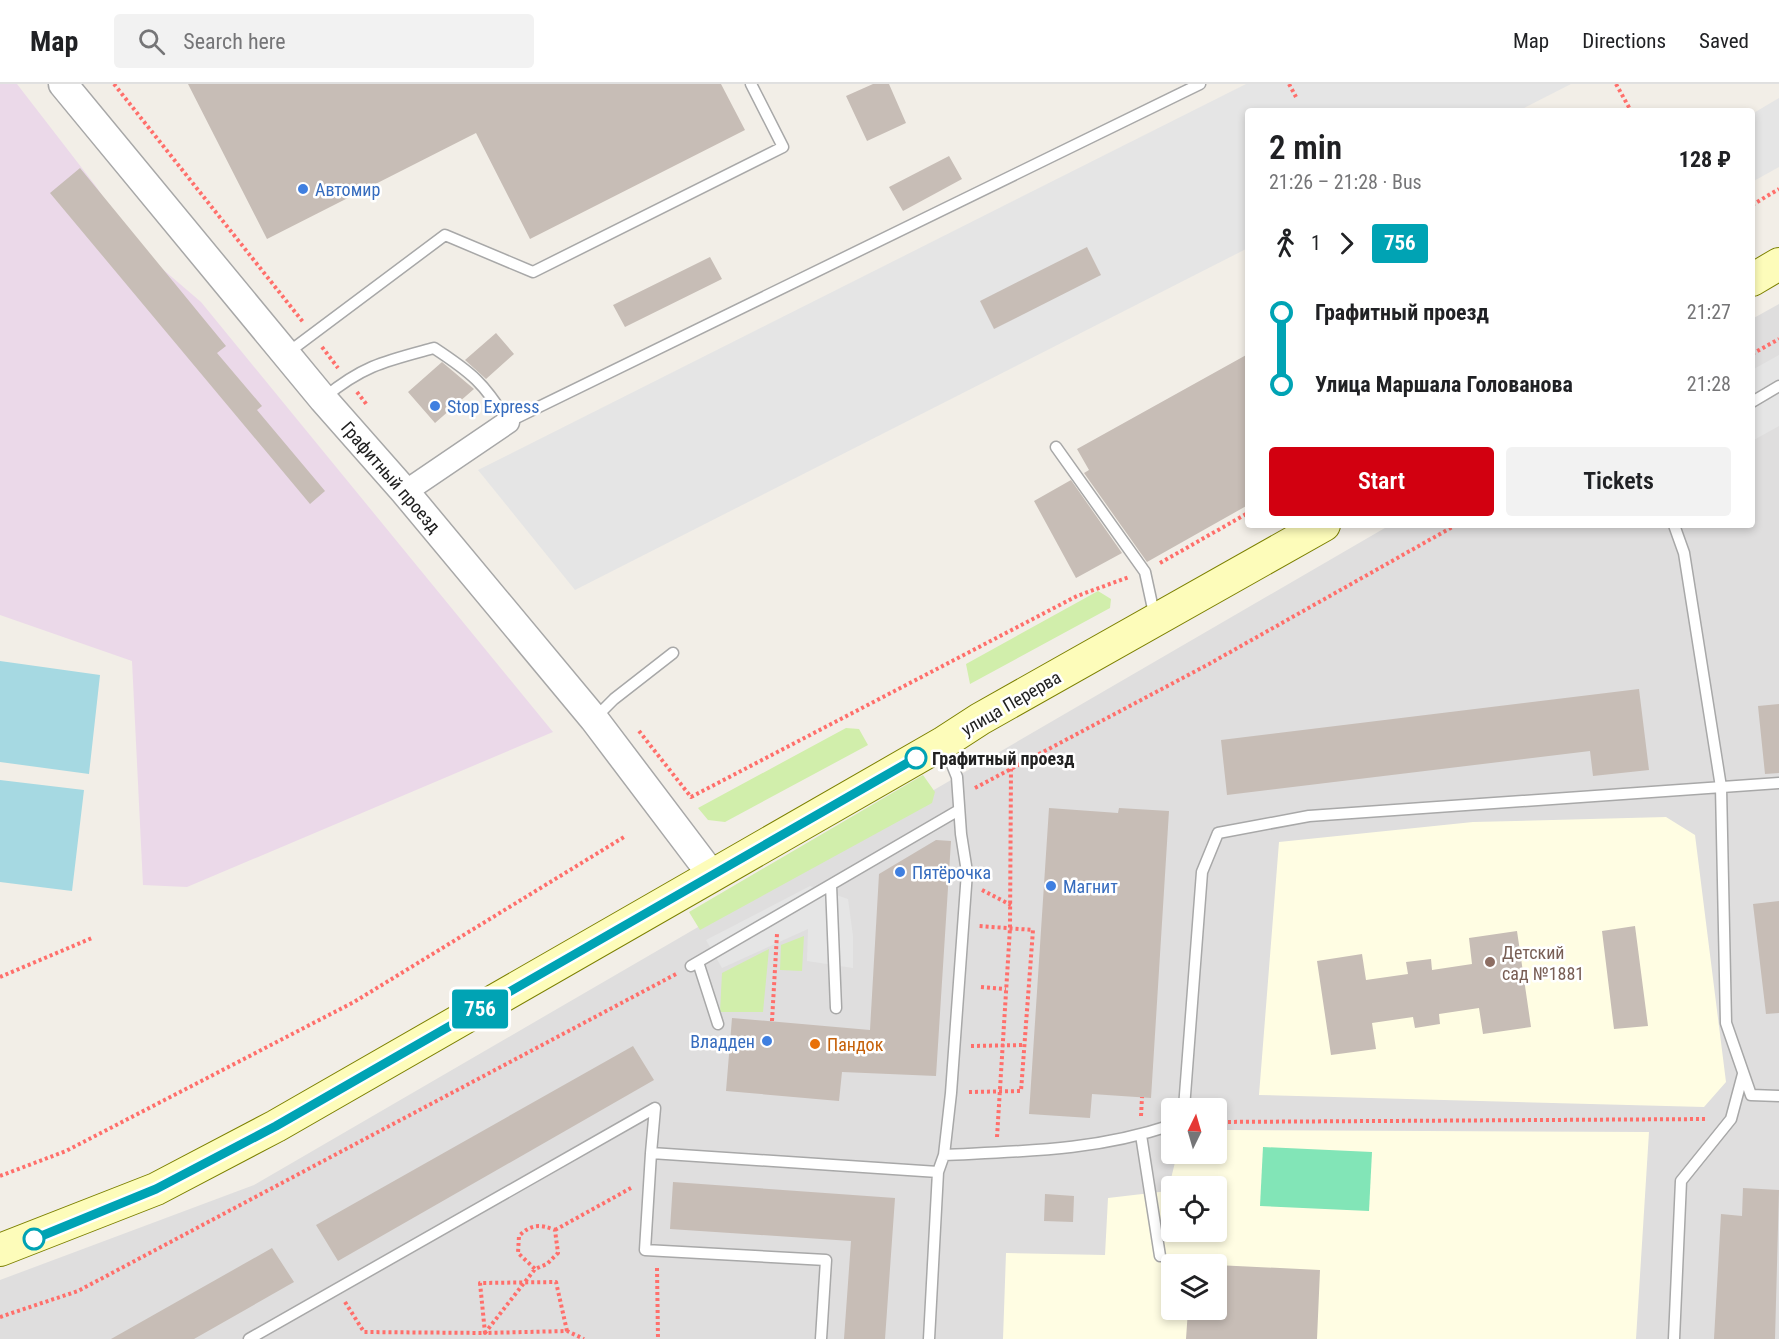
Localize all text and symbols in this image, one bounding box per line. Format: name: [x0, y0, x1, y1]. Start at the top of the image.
search box: [114, 14, 534, 68]
text: Map: [30, 25, 78, 58]
icon: search: [135, 25, 168, 58]
text: Search here: [183, 29, 286, 54]
text: Map: [1513, 29, 1549, 53]
text: Directions: [1582, 29, 1666, 53]
text: Saved: [1699, 29, 1749, 53]
text: 2 min: [1269, 128, 1342, 167]
text: 128 ₽: [1679, 147, 1731, 172]
text: 21:26 – 21:28 · Bus: [1269, 170, 1422, 194]
place label: Автомир: [315, 179, 380, 200]
marker: Автомир: [296, 182, 310, 196]
icon: walk: [1269, 227, 1302, 260]
icon: forward: [1330, 227, 1363, 260]
text: 1: [1311, 231, 1321, 255]
text: 756: [1384, 231, 1416, 255]
text: Графитный проезд: [1315, 300, 1489, 325]
text: 21:27: [1687, 300, 1731, 324]
text: Улица Маршала Голованова: [1315, 372, 1573, 397]
text: 21:28: [1687, 372, 1731, 396]
place label: Stop Express: [447, 396, 539, 417]
marker: Stop Express: [428, 399, 442, 413]
street label: Графитный проезд: [337, 417, 445, 537]
button: Start: [1269, 447, 1494, 516]
button: Tickets: [1506, 447, 1731, 516]
street label: улица Перерва: [958, 666, 1064, 740]
marker: Графитный проезд: [905, 747, 927, 769]
place label: Графитный проезд: [932, 748, 1074, 769]
place label: Пятёрочка: [912, 862, 991, 883]
marker: Пятёрочка: [893, 865, 907, 879]
place label: Магнит: [1063, 876, 1118, 897]
marker: Магнит: [1044, 879, 1058, 893]
place label: Детский сад №1881: [1502, 942, 1584, 984]
marker: Детский сад №1881: [1483, 955, 1497, 969]
line badge: 756: [446, 990, 514, 1028]
text: 756: [464, 997, 496, 1021]
place label: Владден: [690, 1031, 755, 1052]
marker: Владден: [760, 1034, 774, 1048]
place label: Пандок: [827, 1034, 884, 1055]
marker: Пандок: [808, 1037, 822, 1051]
north arrow: [1161, 1098, 1227, 1164]
map controls: [1161, 1098, 1227, 1320]
button: locate: [1161, 1176, 1227, 1242]
unlabelled marker: [23, 1228, 45, 1250]
button: layers: [1161, 1254, 1227, 1320]

